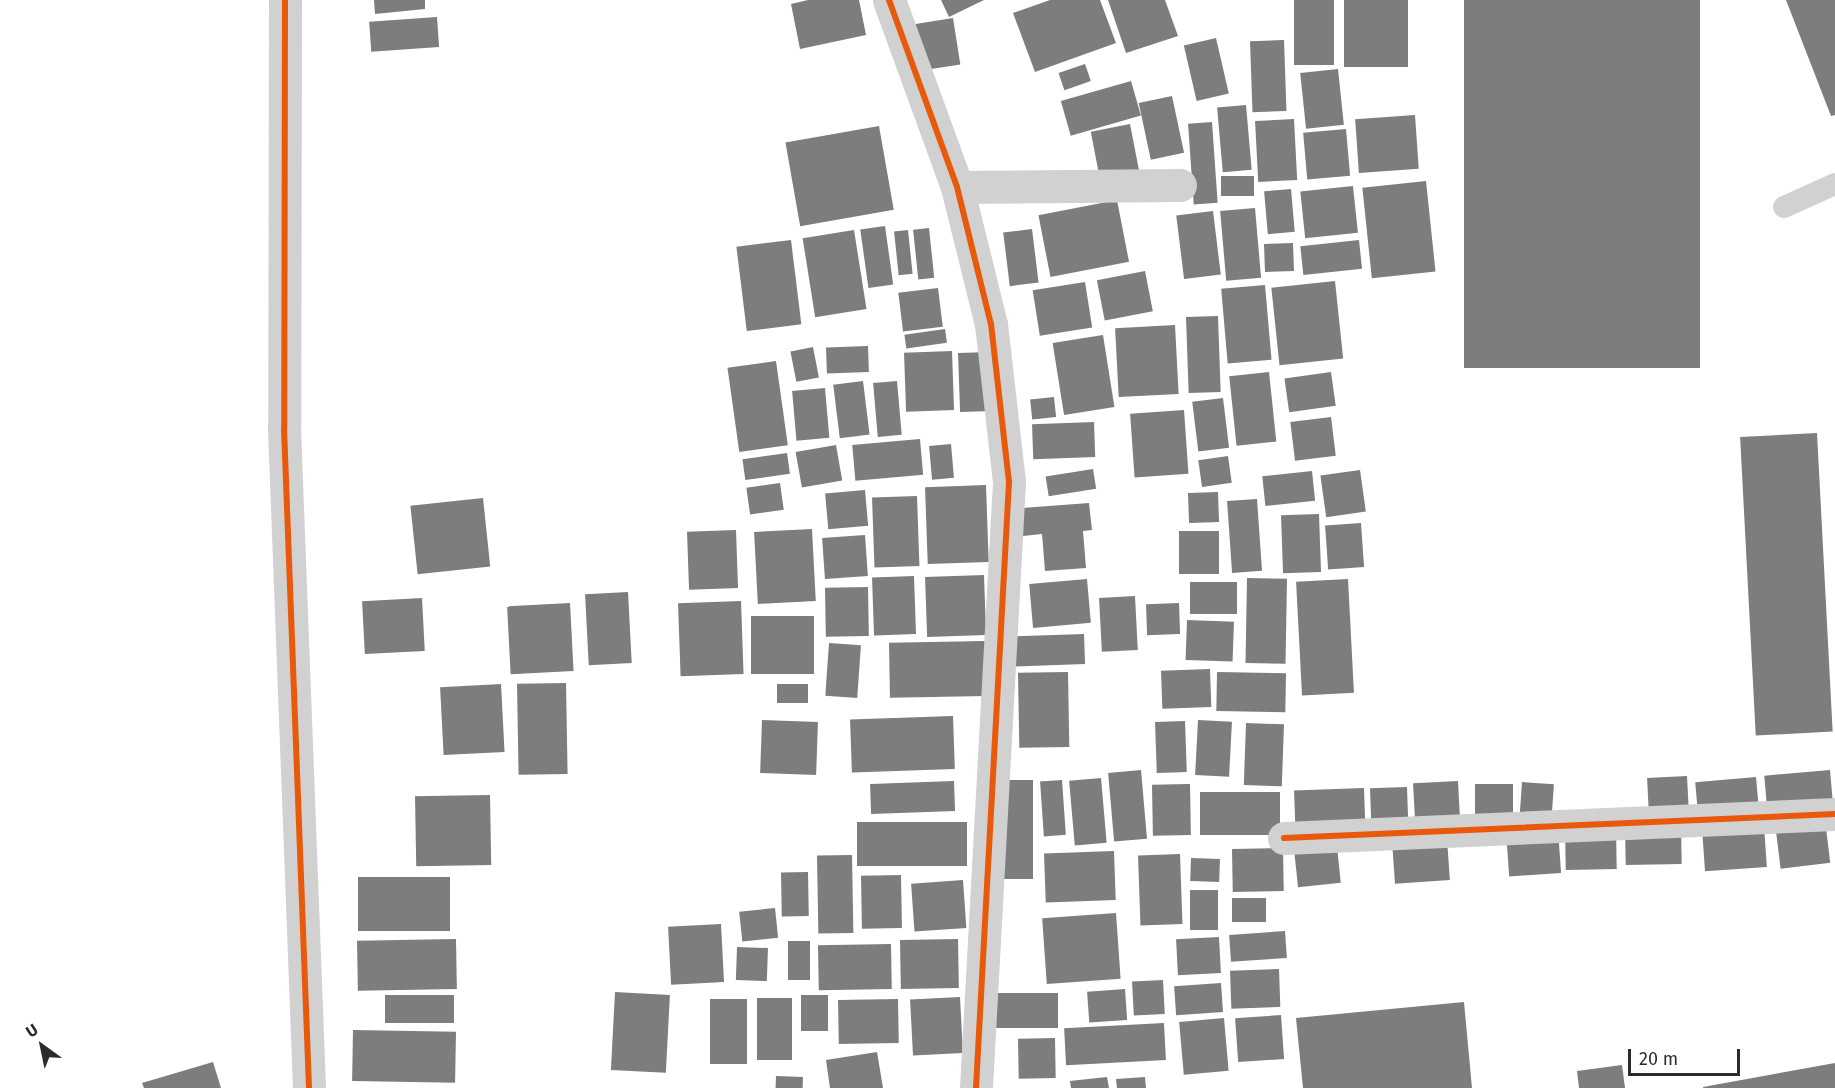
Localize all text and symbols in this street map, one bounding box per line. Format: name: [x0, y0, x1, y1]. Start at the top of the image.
north arrow: [12, 1016, 72, 1076]
text: U: [22, 1020, 41, 1041]
scale bar: [1631, 1037, 1744, 1075]
text: 20 m: [1639, 1048, 1678, 1070]

